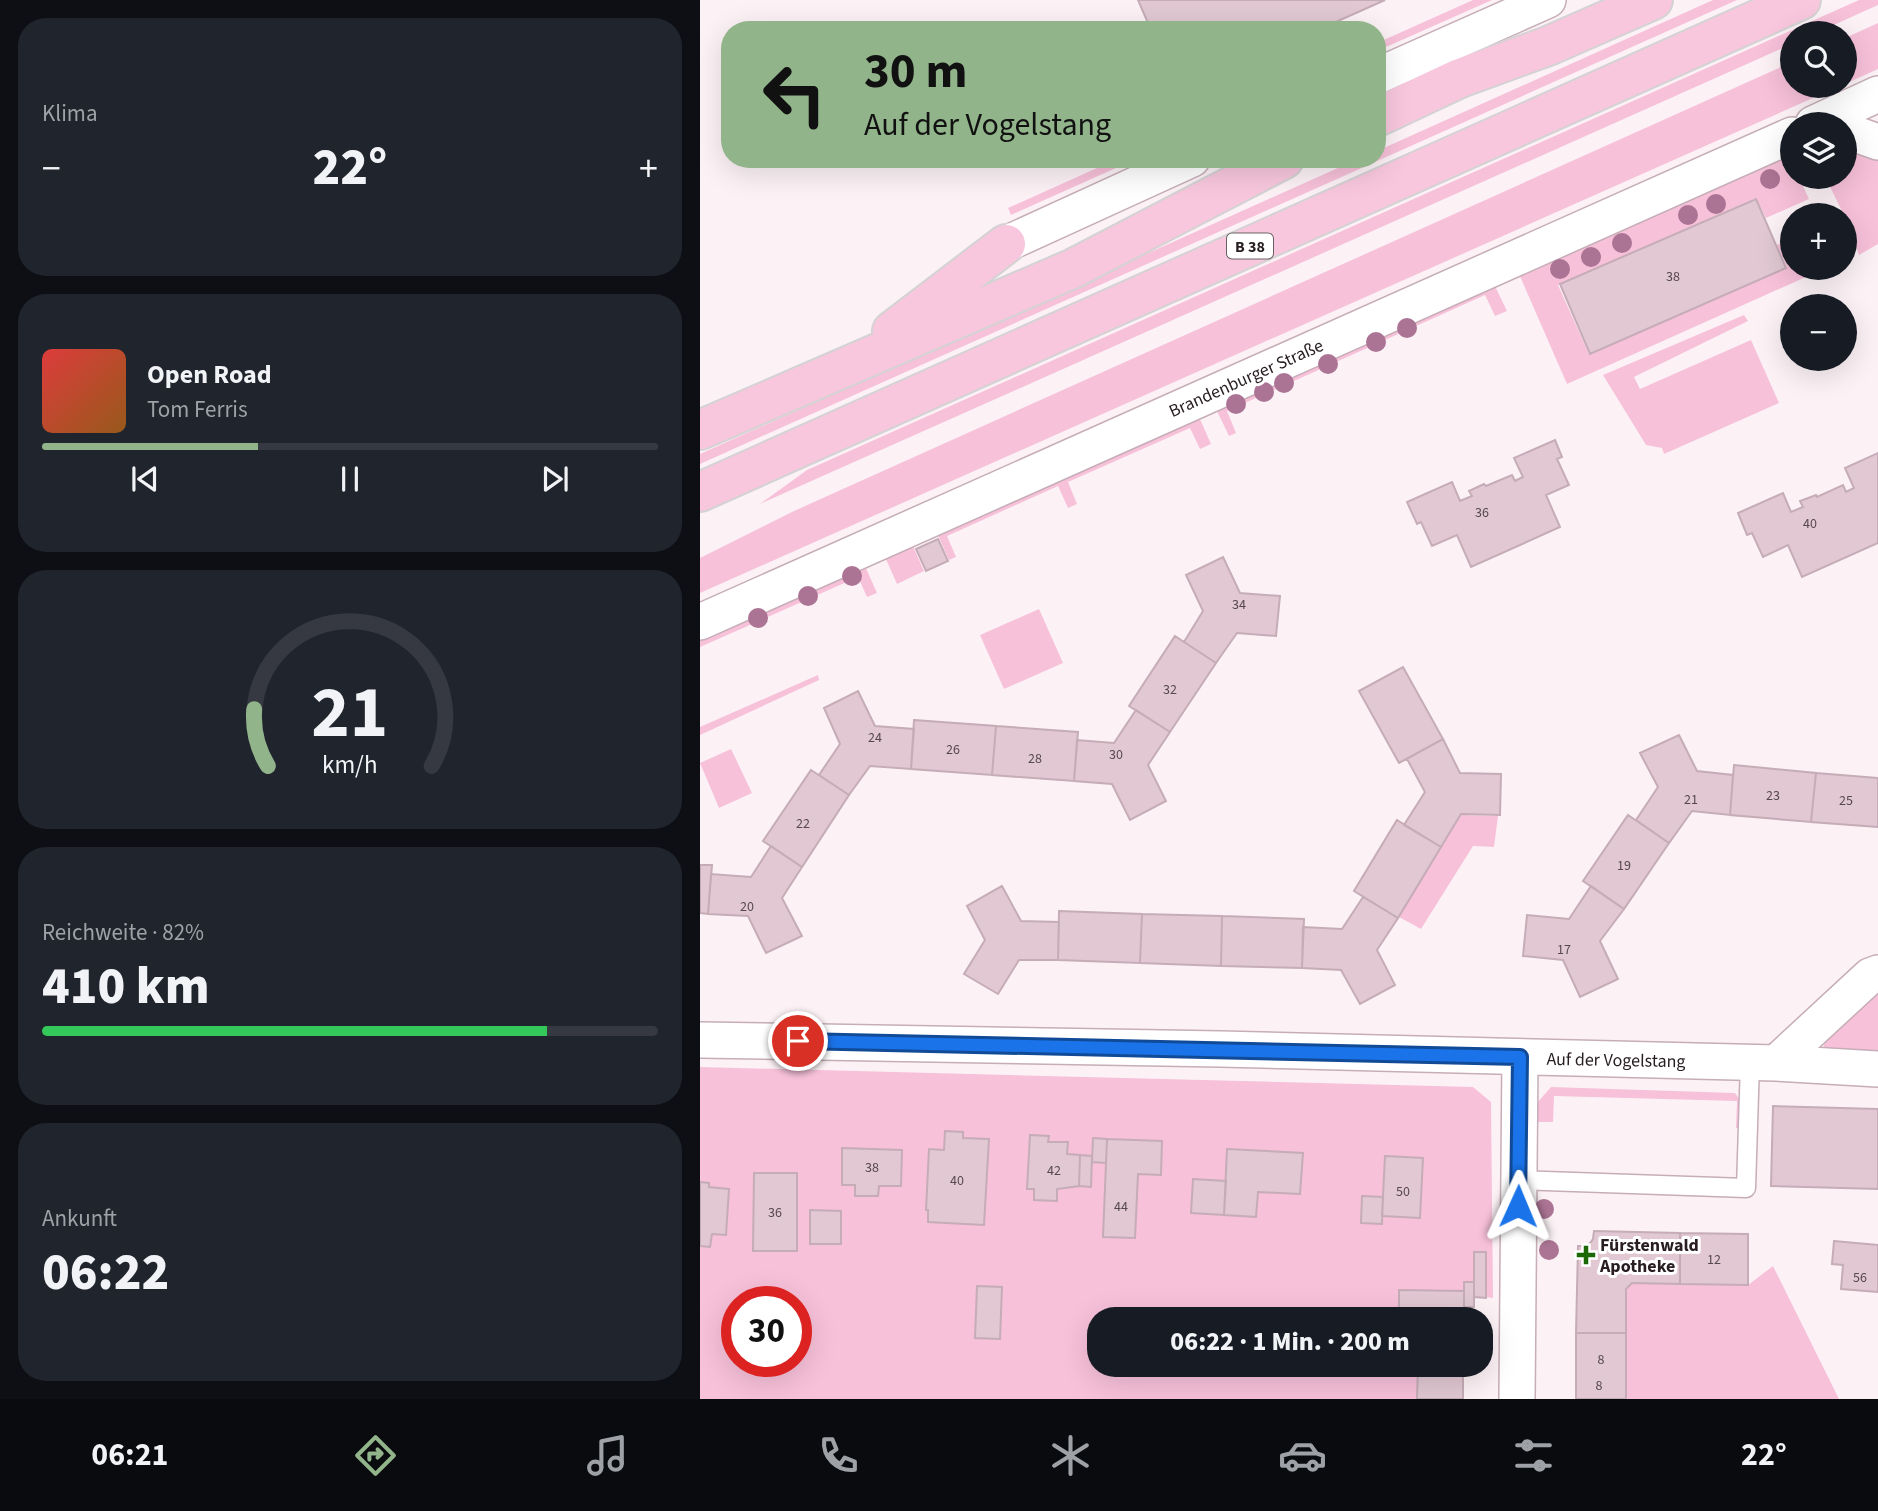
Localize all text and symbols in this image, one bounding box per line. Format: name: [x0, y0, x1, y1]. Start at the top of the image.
map controls: [1780, 21, 1857, 371]
button: search: [1780, 21, 1857, 98]
text: 30 m: [864, 37, 968, 107]
icon: left: [749, 49, 840, 140]
text: Klima: [42, 97, 98, 130]
text: Auf der Vogelstang: [864, 102, 1111, 148]
button: layers: [1780, 112, 1857, 189]
text: 22°: [313, 131, 387, 205]
text: −: [42, 142, 61, 196]
text: +: [639, 142, 658, 196]
button: +: [1780, 203, 1857, 280]
road number: B 38: [1227, 234, 1273, 258]
house number: 38: [1666, 267, 1680, 287]
button: −: [1780, 294, 1857, 371]
street label: Brandenburger Straße: [1165, 333, 1328, 424]
text: Open Road: [147, 356, 272, 393]
text: Tom Ferris: [147, 393, 248, 426]
icon: previous: [126, 460, 164, 498]
icon: pause: [331, 460, 369, 498]
icon: next: [536, 460, 574, 498]
house number: 36: [1475, 503, 1489, 523]
house number: 40: [1803, 514, 1817, 534]
house number: 34: [1232, 595, 1246, 615]
text: 21: [312, 661, 388, 765]
house number: 32: [1163, 680, 1177, 700]
house number: 24: [868, 728, 882, 748]
house number: 26: [946, 740, 960, 760]
house number: 30: [1109, 745, 1123, 765]
text: km/h: [322, 746, 378, 782]
house number: 28: [1028, 749, 1042, 769]
house number: 23: [1766, 786, 1780, 806]
house number: 21: [1684, 790, 1698, 810]
house number: 25: [1839, 791, 1853, 811]
house number: 22: [796, 814, 810, 834]
house number: 19: [1617, 856, 1631, 876]
house number: 20: [740, 897, 754, 917]
text: Reichweite · 82%: [42, 916, 204, 949]
house number: 17: [1557, 940, 1571, 960]
text: 410 km: [42, 950, 210, 1024]
pin: [768, 1011, 828, 1071]
icon: arrive: [779, 1022, 817, 1060]
street label: Auf der Vogelstang: [1546, 1047, 1686, 1074]
house number: 38: [865, 1158, 879, 1178]
house number: 42: [1047, 1161, 1061, 1181]
position arrow: [1481, 1169, 1555, 1243]
house number: 40: [950, 1171, 964, 1191]
house number: 50: [1396, 1182, 1410, 1202]
house number: 44: [1114, 1197, 1128, 1217]
text: Ankunft: [42, 1202, 117, 1235]
house number: 36: [768, 1203, 782, 1223]
place label: Fürstenwald Apotheke: [1599, 1233, 1699, 1279]
text: 06:22: [42, 1236, 169, 1310]
marker: Fürstenwald Apotheke: [1578, 1247, 1594, 1263]
house number: 12: [1707, 1250, 1721, 1270]
house number: 56: [1853, 1268, 1867, 1288]
speed limit sign: 30: [721, 1286, 812, 1377]
text: 06:22 · 1 Min. · 200 m: [1170, 1323, 1410, 1360]
house number: 8: [1598, 1350, 1605, 1370]
house number: 8: [1596, 1376, 1603, 1396]
icon: directions: [351, 1431, 400, 1480]
icon: music: [583, 1431, 632, 1480]
icon: phone: [814, 1431, 863, 1480]
icon: climate: [1046, 1431, 1095, 1480]
icon: car: [1278, 1431, 1327, 1480]
icon: filters: [1509, 1431, 1558, 1480]
text: 06:21: [91, 1432, 169, 1478]
text: 22°: [1741, 1432, 1787, 1478]

